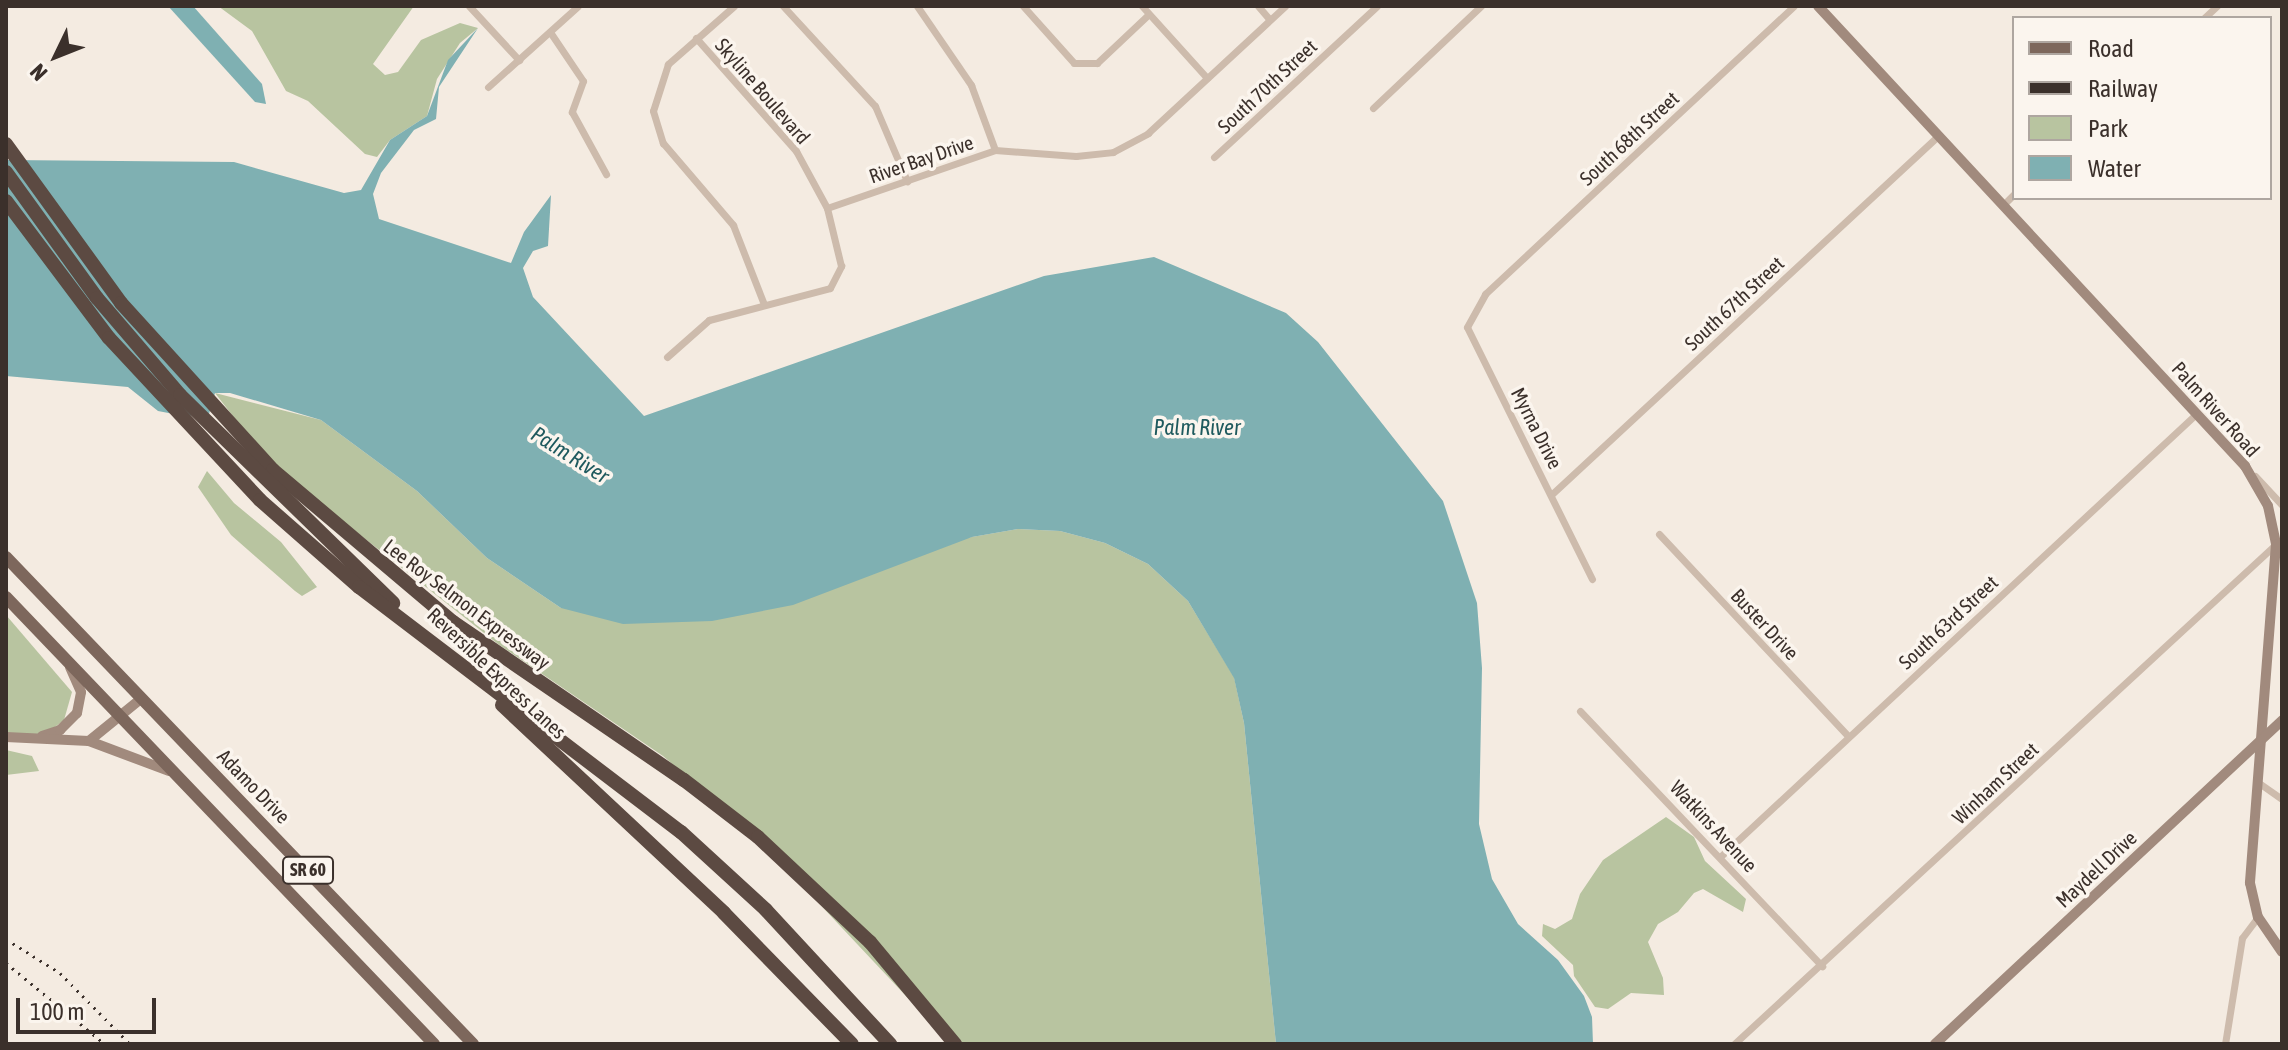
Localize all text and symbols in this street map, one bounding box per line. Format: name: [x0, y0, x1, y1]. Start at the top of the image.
north arrow: [16, 16, 96, 96]
legend: [2012, 16, 2272, 200]
street label: Skyline Boulevard: [711, 33, 815, 149]
street label: South 70th Street: [1213, 34, 1321, 138]
text: Road: [2088, 35, 2134, 62]
text: N: [25, 59, 52, 86]
text: Railway: [2088, 75, 2158, 102]
street label: South 68th Street: [1575, 86, 1683, 190]
text: Park: [2088, 115, 2128, 142]
street label: River Bay Drive: [866, 130, 976, 188]
text: Water: [2088, 155, 2141, 182]
street label: South 67th Street: [1680, 251, 1788, 355]
street label: Palm River Road: [2167, 357, 2265, 461]
street label: Myrna Drive: [1506, 383, 1568, 473]
water label: Palm River: [1154, 415, 1240, 441]
water label: Palm River: [526, 421, 614, 489]
street label: Lee Roy Selmon Expressway: [379, 534, 555, 674]
street label: South 63rd Street: [1894, 570, 2002, 674]
street label: Buster Drive: [1726, 584, 1804, 664]
street label: Reversible Express Lanes: [423, 603, 571, 743]
street label: Winham Street: [1947, 737, 2043, 829]
street label: Adamo Drive: [213, 744, 295, 828]
street label: Watkins Avenue: [1665, 775, 1763, 877]
street label: Maydell Drive: [2051, 826, 2141, 912]
road number: SR 60: [282, 856, 334, 884]
scale bar: [20, 982, 160, 1032]
text: 100 m: [30, 998, 84, 1025]

